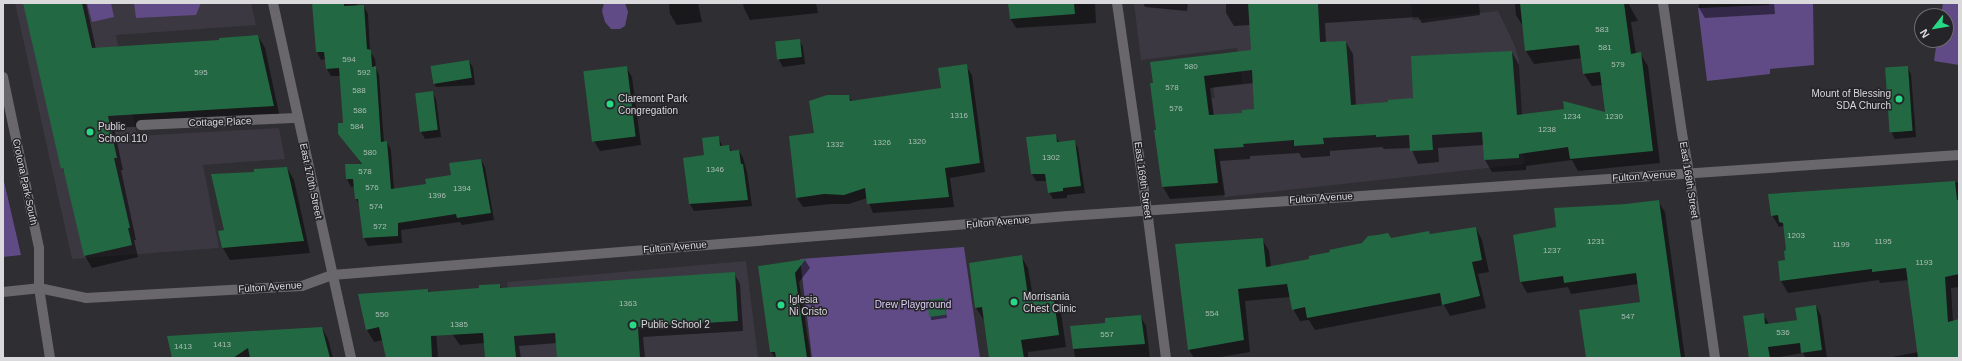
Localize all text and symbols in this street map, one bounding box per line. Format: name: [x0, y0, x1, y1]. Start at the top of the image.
north arrow: [1914, 8, 1954, 48]
house number: 583: [1595, 25, 1609, 35]
text: N: [1917, 27, 1932, 40]
house number: 581: [1598, 43, 1612, 53]
house number: 594: [342, 55, 356, 65]
house number: 579: [1611, 60, 1625, 70]
house number: 580: [1184, 62, 1198, 72]
house number: 595: [194, 68, 208, 78]
house number: 592: [357, 68, 371, 78]
house number: 578: [1165, 83, 1179, 93]
house number: 588: [352, 86, 366, 96]
place label: Mount of Blessing SDA Church: [1812, 87, 1891, 110]
place label: Claremont Park Congregation: [618, 92, 687, 116]
marker: Mount of Blessing SDA Church: [1894, 94, 1904, 104]
marker: Claremont Park Congregation: [605, 99, 615, 109]
house number: 576: [1169, 104, 1183, 114]
house number: 586: [353, 106, 367, 116]
house number: 1316: [950, 111, 968, 121]
house number: 1234: [1563, 112, 1581, 122]
house number: 1230: [1605, 112, 1623, 122]
street label: Cottage Place: [188, 115, 252, 129]
place label: Public School 110: [98, 120, 147, 144]
house number: 584: [350, 122, 364, 132]
house number: 1238: [1538, 125, 1556, 135]
marker: Public School 110: [85, 127, 95, 137]
house number: 1320: [908, 137, 926, 147]
street label: Crotona Park South: [10, 138, 40, 226]
house number: 1326: [873, 138, 891, 148]
house number: 1332: [826, 140, 844, 150]
street label: East 169th Street: [1132, 141, 1154, 219]
street label: East 168th Street: [1677, 141, 1701, 219]
street label: East 170th Street: [297, 142, 325, 220]
house number: 580: [363, 148, 377, 158]
house number: 1302: [1042, 153, 1060, 163]
house number: 1346: [706, 165, 724, 175]
house number: 578: [358, 167, 372, 177]
street label: Fulton Avenue: [1612, 168, 1676, 184]
house number: 576: [365, 183, 379, 193]
house number: 1394: [453, 184, 471, 194]
street label: Fulton Avenue: [1289, 190, 1353, 206]
house number: 1396: [428, 191, 446, 201]
house number: 574: [369, 202, 383, 212]
street label: Fulton Avenue: [965, 213, 1031, 231]
house number: 572: [373, 222, 387, 232]
house number: 1203: [1787, 231, 1805, 241]
house number: 1231: [1587, 237, 1605, 247]
house number: 1195: [1874, 237, 1892, 247]
street label: Fulton Avenue: [642, 238, 708, 256]
house number: 1199: [1832, 240, 1850, 250]
house number: 1237: [1543, 246, 1561, 256]
house number: 1193: [1915, 258, 1933, 268]
street label: Fulton Avenue: [238, 279, 302, 295]
place label: Morrisania Chest Clinic: [1023, 290, 1076, 314]
place label: Iglesia Ni Cristo: [789, 293, 827, 316]
marker: Morrisania Chest Clinic: [1008, 296, 1020, 308]
house number: 1363: [619, 299, 637, 309]
park label: Drew Playground: [875, 299, 951, 311]
marker: Iglesia Ni Cristo: [776, 300, 786, 310]
house number: 554: [1205, 309, 1219, 319]
house number: 550: [375, 310, 389, 320]
house number: 547: [1621, 312, 1635, 322]
place label: Public School 2: [641, 319, 710, 331]
house number: 1385: [450, 320, 468, 330]
marker: Public School 2: [628, 320, 638, 330]
house number: 536: [1776, 328, 1790, 338]
house number: 557: [1100, 330, 1114, 340]
house number: 1413: [213, 340, 231, 350]
house number: 1413: [174, 342, 192, 352]

